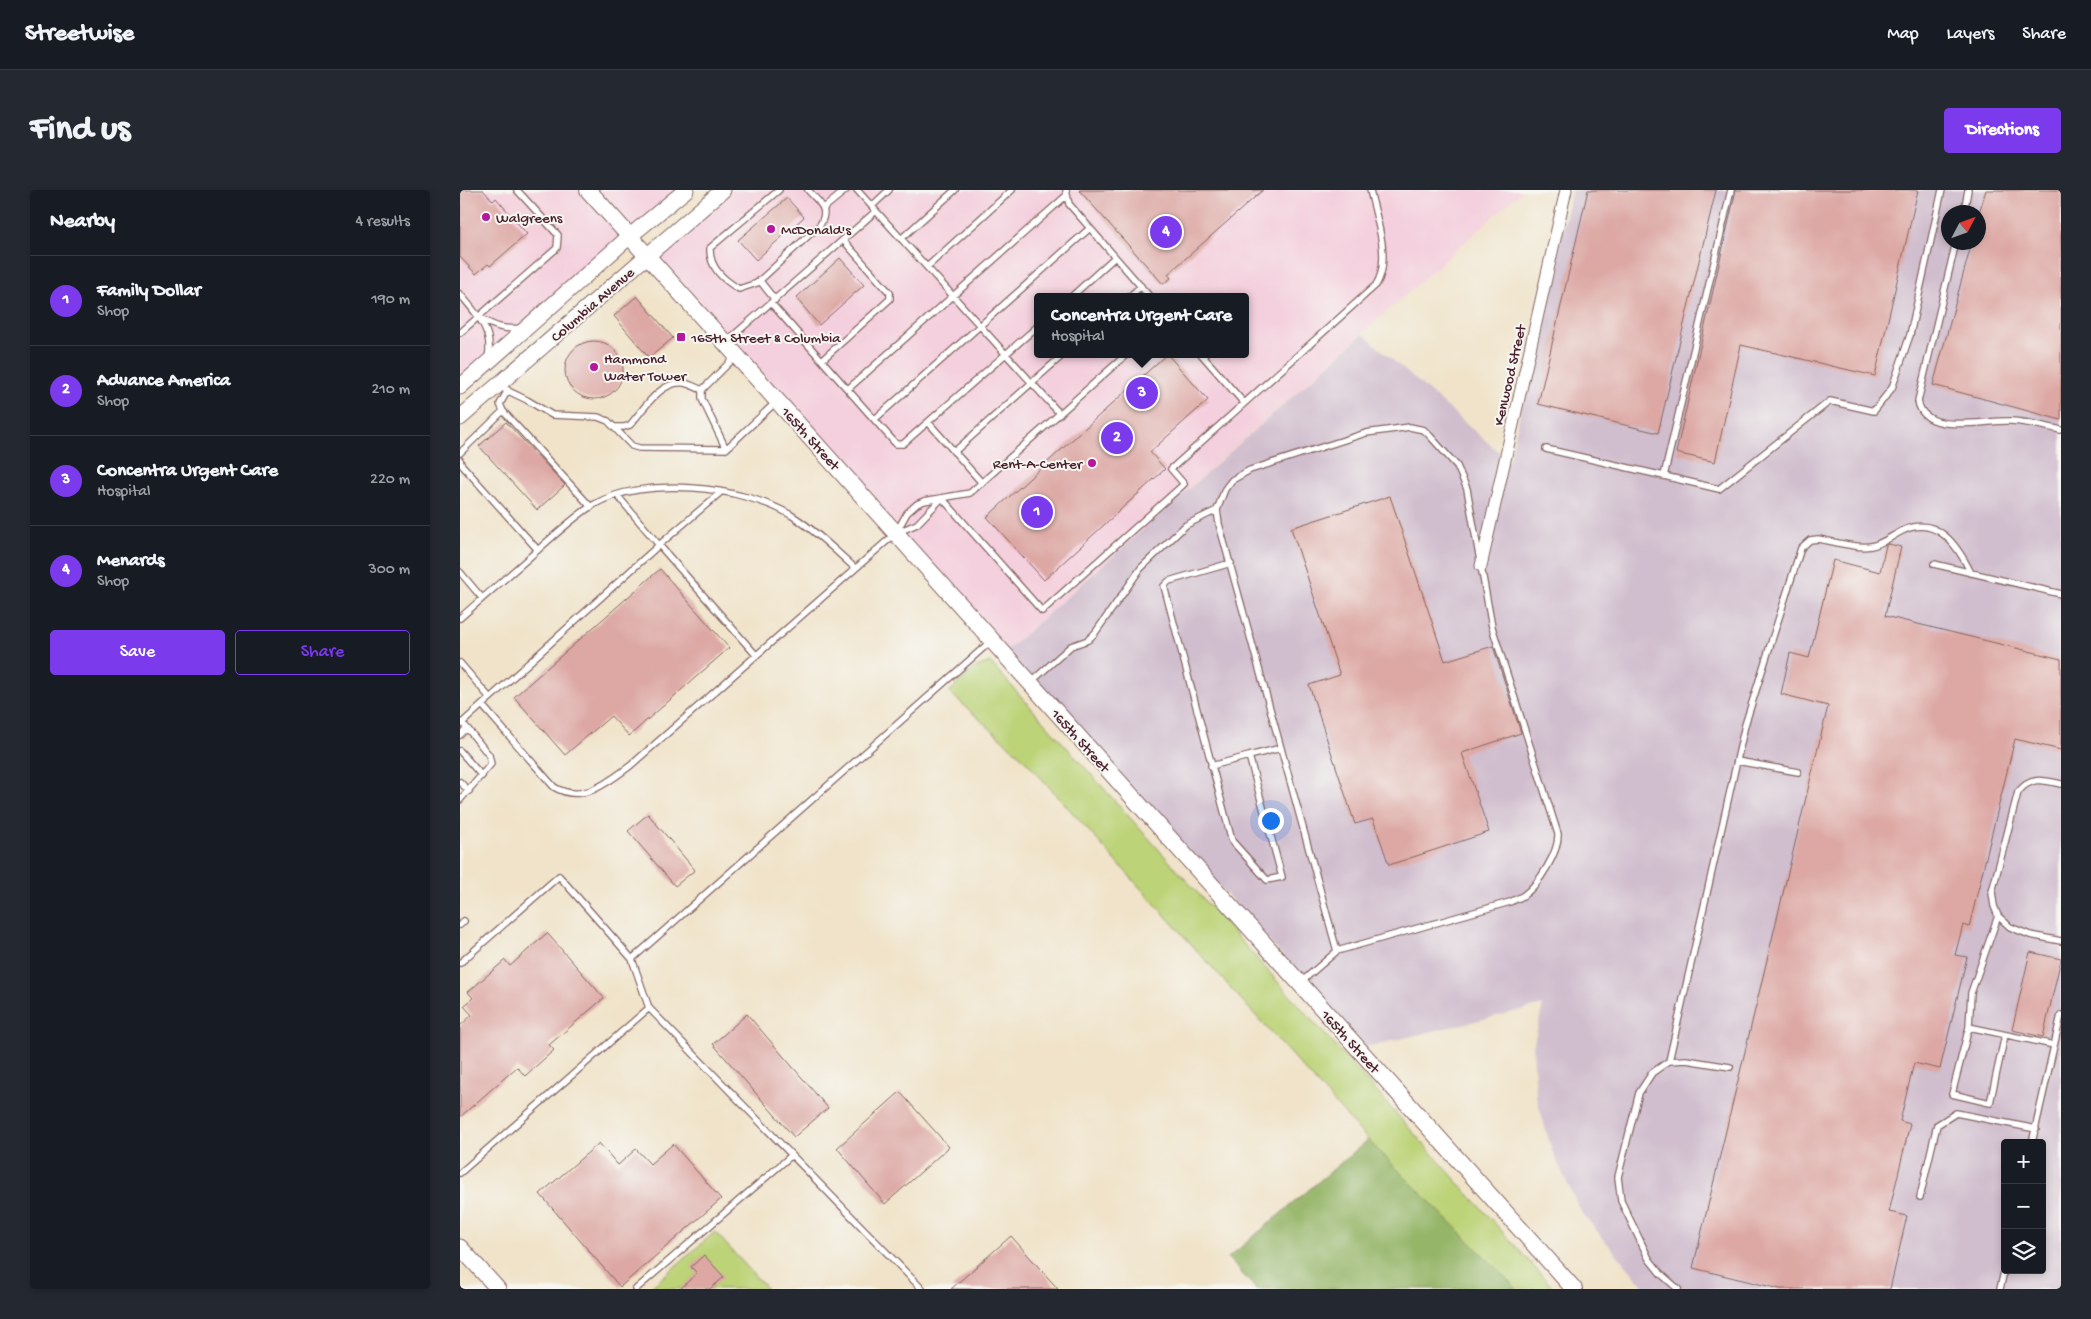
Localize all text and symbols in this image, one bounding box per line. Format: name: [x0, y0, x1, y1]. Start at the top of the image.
text: Streetwise: [25, 20, 134, 49]
text: Map: [1887, 24, 1919, 45]
text: Layers: [1947, 24, 1994, 45]
text: Share: [2022, 24, 2066, 45]
button: Directions: [1944, 108, 2061, 153]
text: Find us: [30, 110, 130, 151]
north arrow: [1941, 205, 1986, 250]
text: Nearby: [50, 210, 115, 235]
place label: Walgreens: [496, 210, 563, 228]
marker: Walgreens: [480, 211, 492, 223]
text: 4 results: [355, 213, 410, 232]
pin: 4: [1150, 213, 1182, 251]
place label: McDonald's: [781, 222, 851, 240]
marker: McDonald's: [765, 223, 777, 235]
street label: Columbia Avenue: [548, 264, 639, 347]
text: Family Dollar: [97, 280, 201, 303]
text: 1: [63, 291, 69, 310]
text: 190 m: [371, 291, 410, 310]
popup: [1034, 293, 1249, 358]
text: Shop: [97, 303, 129, 322]
text: Concentra Urgent Care: [1051, 305, 1232, 328]
street label: Kenwood Street: [1491, 322, 1532, 427]
text: Hospital: [1051, 328, 1105, 347]
place label: 165th Street & Columbia: [690, 330, 841, 348]
marker: 165th Street & Columbia: [675, 331, 687, 343]
place label: Hammond Water Tower: [604, 351, 688, 386]
marker: Hammond Water Tower: [588, 361, 600, 373]
text: Advance America: [97, 370, 230, 393]
pin: 3: [1126, 374, 1158, 412]
text: 2: [62, 381, 70, 400]
text: 210 m: [371, 381, 410, 400]
text: Shop: [97, 393, 129, 412]
street label: 165th Street: [776, 403, 844, 476]
pin: 2: [1101, 419, 1133, 457]
place label: Rent-A-Center: [993, 456, 1084, 474]
marker: Rent-A-Center: [1086, 457, 1098, 469]
text: Concentra Urgent Care: [97, 460, 278, 483]
text: 3: [62, 471, 70, 490]
text: 220 m: [370, 471, 410, 490]
text: Hospital: [97, 483, 151, 502]
pin: 1: [1021, 493, 1053, 531]
text: Menards: [97, 550, 164, 573]
text: 4: [62, 561, 70, 580]
text: 300 m: [368, 561, 410, 580]
text: Shop: [97, 573, 129, 592]
button: Save: [50, 630, 225, 675]
button: Share: [235, 630, 410, 675]
street label: 165th Street: [1046, 705, 1114, 778]
your location: [1258, 808, 1284, 834]
street label: 165th Street: [1316, 1006, 1384, 1079]
map controls: [2001, 1139, 2046, 1274]
button: +: [2001, 1139, 2046, 1184]
button: −: [2001, 1184, 2046, 1229]
button: layers: [2001, 1229, 2046, 1274]

